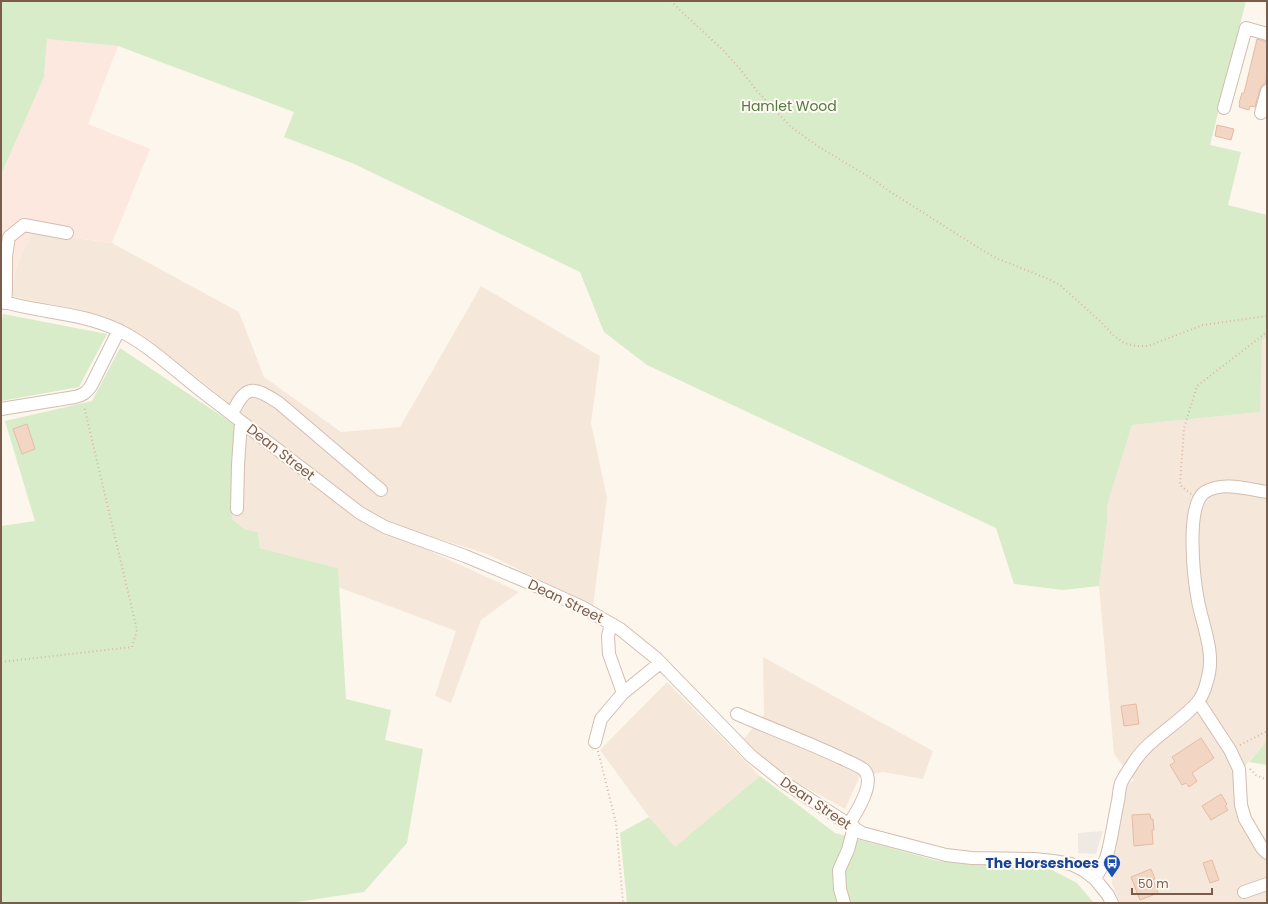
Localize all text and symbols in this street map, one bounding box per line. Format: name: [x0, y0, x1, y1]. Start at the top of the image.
park label: Hamlet Wood: [741, 96, 837, 116]
street label: Dean Street: [243, 419, 319, 485]
street label: Dean Street: [525, 574, 607, 628]
street label: Dean Street: [777, 772, 855, 834]
place label: The Horseshoes: [986, 853, 1099, 873]
bus stop icon: The Horseshoes: [1102, 853, 1122, 878]
scale bar: [1132, 870, 1212, 896]
text: 50 m: [1138, 875, 1169, 892]

